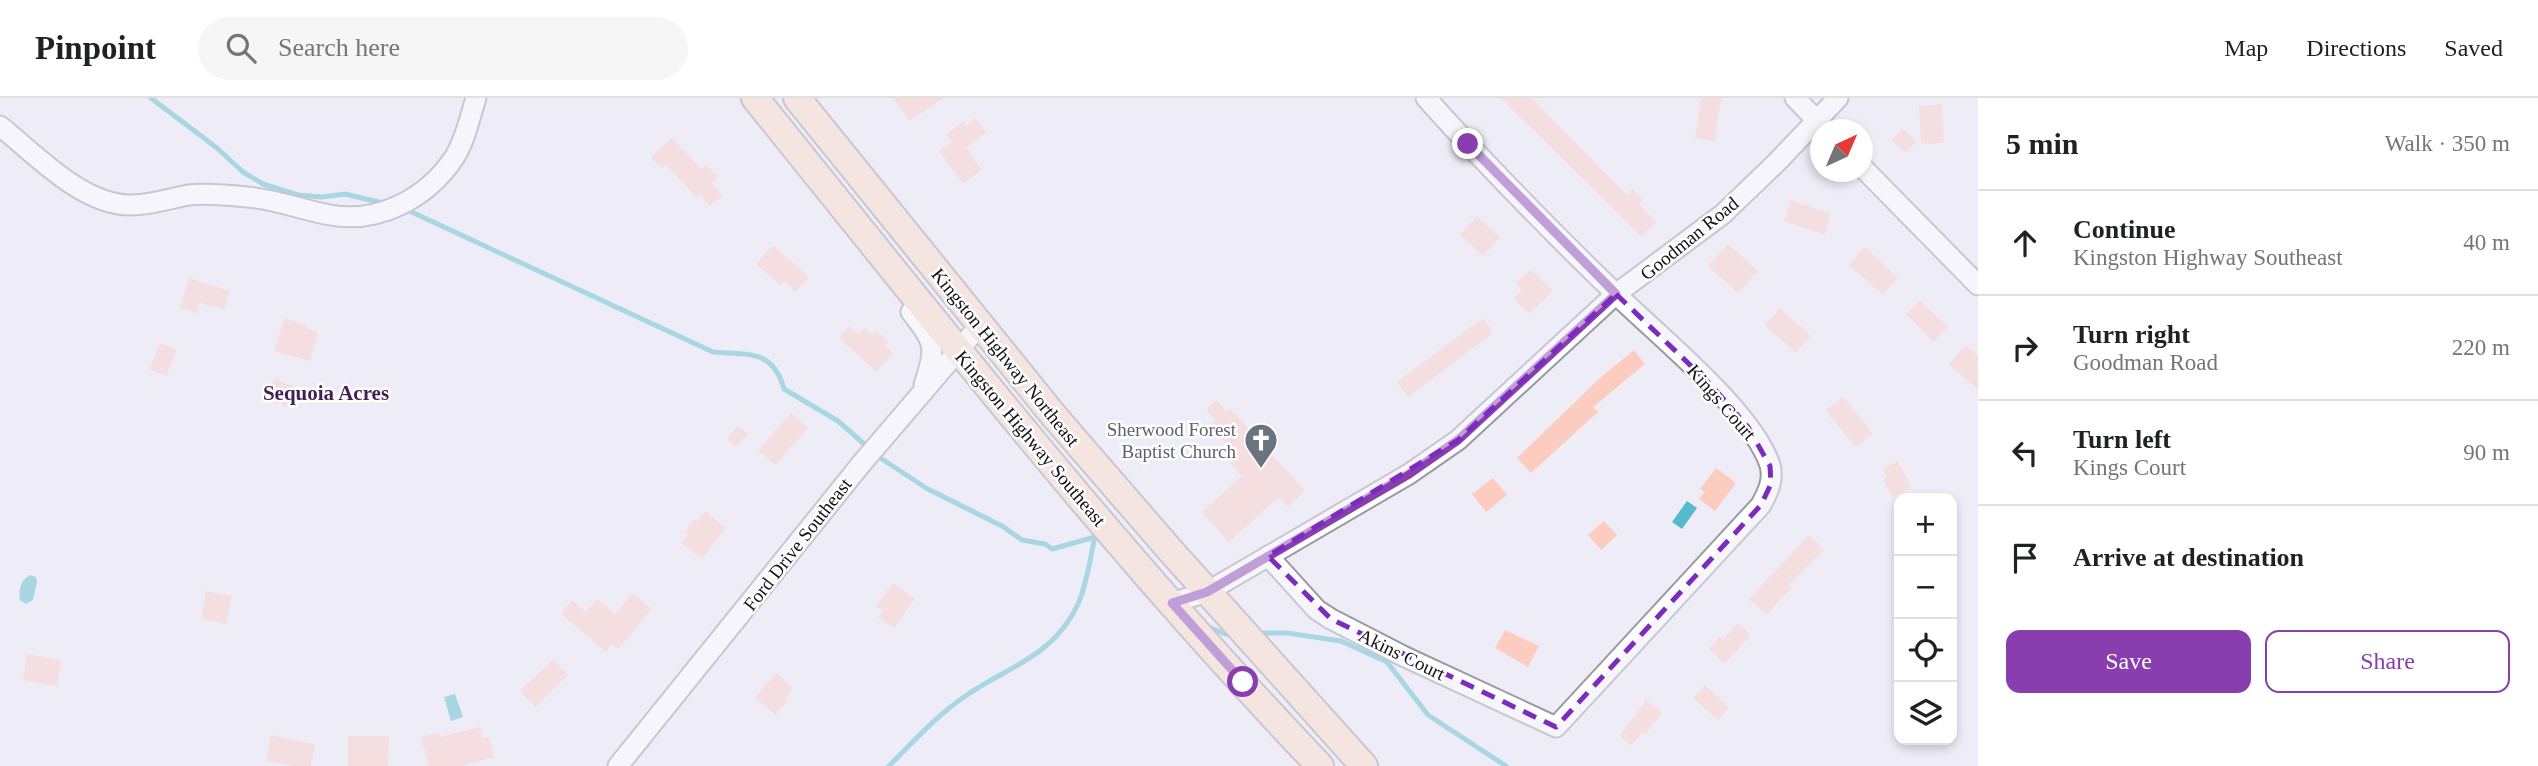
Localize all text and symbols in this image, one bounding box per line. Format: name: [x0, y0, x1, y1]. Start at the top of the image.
search box: [198, 17, 688, 80]
icon: search: [222, 29, 260, 67]
text: Pinpoint: [35, 30, 156, 66]
text: Search here: [278, 33, 400, 62]
text: Map: [2224, 35, 2268, 61]
text: Directions: [2306, 35, 2406, 61]
text: Saved: [2444, 35, 2503, 61]
north arrow: [1810, 119, 1873, 182]
text: 5 min: [2006, 127, 2079, 160]
route end: [1452, 128, 1483, 159]
text: Walk · 350 m: [2385, 131, 2510, 156]
street label: Goodman Road: [1636, 192, 1743, 284]
text: Continue: [2073, 215, 2176, 244]
icon: ahead: [2006, 224, 2044, 262]
text: 40 m: [2463, 230, 2510, 255]
text: Kingston Highway Southeast: [2073, 245, 2343, 270]
street label: Kingston Highway Northeast: [927, 264, 1084, 451]
text: Turn right: [2073, 320, 2190, 349]
icon: right: [2006, 329, 2044, 367]
text: 220 m: [2452, 335, 2510, 360]
street label: Kingston Highway Southeast: [951, 346, 1111, 531]
text: Goodman Road: [2073, 350, 2218, 375]
street label: Kings Court: [1683, 360, 1761, 445]
district label: Sequoia Acres: [263, 381, 389, 405]
place label: Sherwood Forest Baptist Church: [1107, 419, 1237, 462]
church icon: Sherwood Forest Baptist Church: [1242, 421, 1280, 470]
text: Turn left: [2073, 425, 2171, 454]
icon: left: [2006, 434, 2044, 472]
text: 90 m: [2463, 440, 2510, 465]
text: Kings Court: [2073, 455, 2186, 480]
street label: Ford Drive Southeast: [739, 473, 856, 615]
map controls: [1894, 493, 1957, 745]
button: +: [1894, 493, 1957, 556]
icon: arrive: [2006, 539, 2044, 577]
text: Arrive at destination: [2073, 543, 2304, 572]
button: −: [1894, 556, 1957, 619]
button: locate: [1894, 619, 1957, 682]
street label: Akins Court: [1355, 625, 1449, 685]
button: Save: [2006, 630, 2251, 693]
button: Share: [2265, 630, 2510, 693]
route start: [1227, 666, 1258, 697]
button: layers: [1894, 682, 1957, 745]

